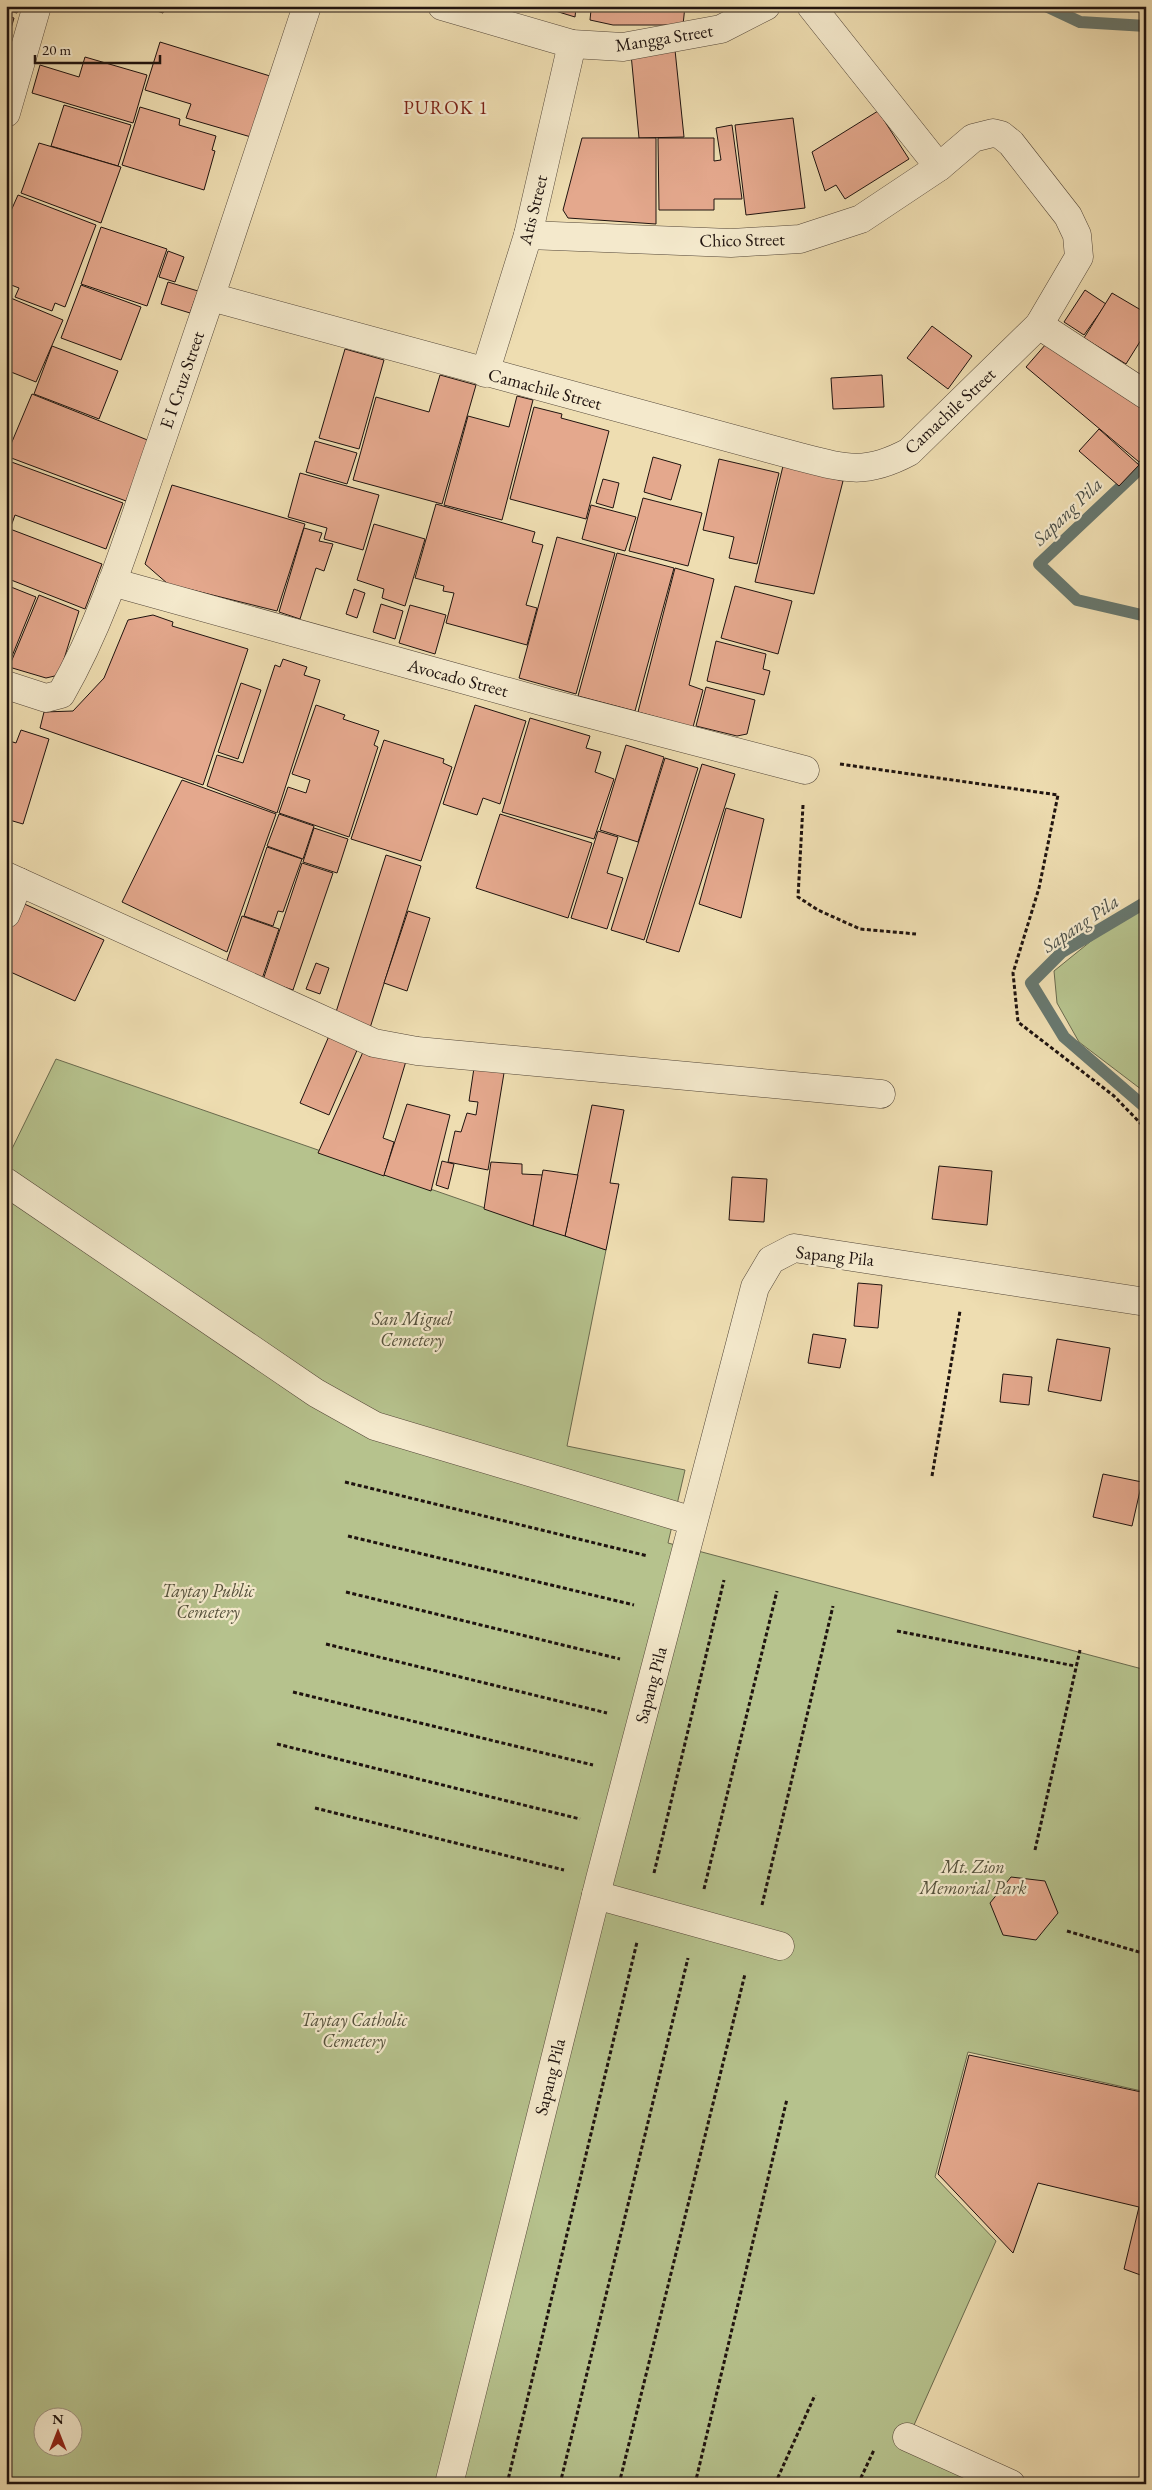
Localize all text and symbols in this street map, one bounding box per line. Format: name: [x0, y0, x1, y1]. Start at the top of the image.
street label: Mangga Street: [613, 18, 715, 57]
scale bar: [35, 32, 160, 64]
text: 20 m: [42, 40, 71, 59]
district label: PUROK 1: [403, 95, 489, 120]
street label: Atis Street: [512, 172, 552, 248]
street label: Chico Street: [699, 227, 785, 252]
street label: E I Cruz Street: [154, 328, 209, 432]
street label: Camachile Street: [486, 362, 605, 415]
street label: Camachile Street: [899, 362, 1000, 459]
water label: Sapang Pila: [1026, 472, 1108, 551]
street label: Avocado Street: [404, 653, 511, 702]
water label: Sapang Pila: [1036, 889, 1124, 959]
street label: Sapang Pila: [795, 1240, 876, 1271]
park label: San Miguel Cemetery: [371, 1307, 453, 1352]
park label: Taytay Public Cemetery: [162, 1579, 255, 1624]
street label: Sapang Pila: [629, 1643, 672, 1726]
park label: Mt. Zion Memorial Park: [918, 1855, 1027, 1899]
park label: Taytay Catholic Cemetery: [301, 2008, 407, 2053]
street label: Sapang Pila: [529, 2035, 570, 2118]
north arrow: [32, 2408, 82, 2458]
text: N: [52, 2410, 64, 2428]

